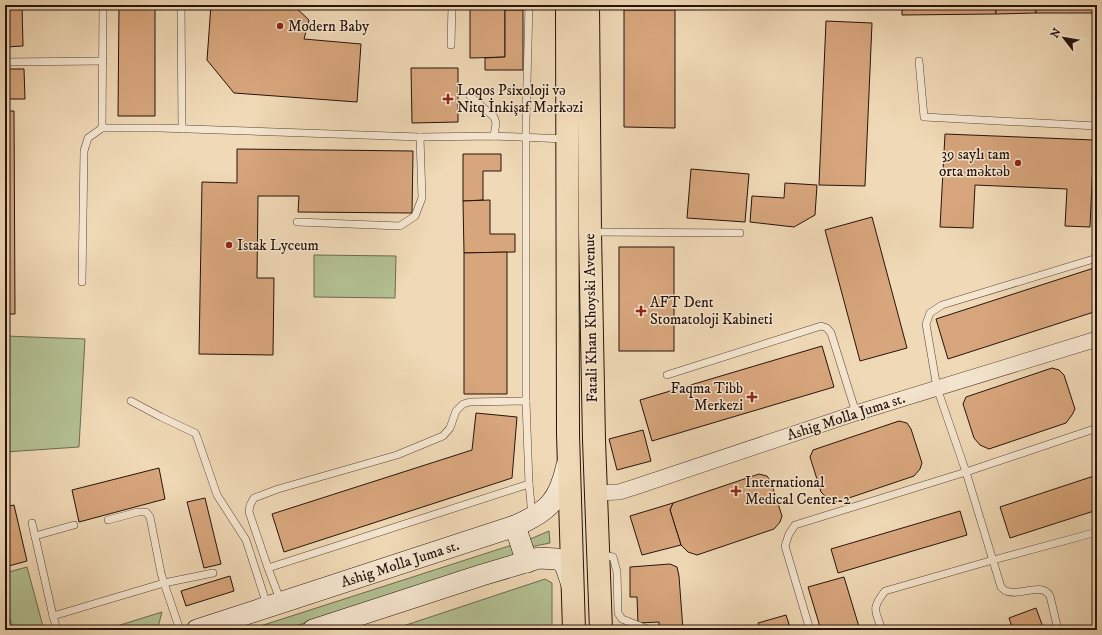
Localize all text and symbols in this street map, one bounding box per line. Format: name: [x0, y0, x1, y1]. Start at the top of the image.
place label: Modern Baby: [288, 17, 370, 36]
north arrow: [1044, 18, 1084, 58]
marker: Modern Baby: [275, 21, 285, 31]
text: N: [1048, 26, 1065, 41]
place label: Loqos Psixoloji və Nitq İnkişaf Mərkəzi: [457, 81, 583, 117]
marker: Loqos Psixoloji və Nitq İnkişaf Mərkəzi: [442, 93, 454, 105]
place label: 39 saylı tam orta məktəb: [939, 145, 1010, 181]
marker: 39 saylı tam orta məktəb: [1013, 158, 1023, 168]
street label: Fatali Khan Khoyski Avenue: [580, 233, 602, 403]
place label: Istak Lyceum: [237, 236, 319, 255]
marker: Istak Lyceum: [224, 240, 234, 250]
place label: AFT Dent Stomatoloji Kabineti: [650, 293, 773, 329]
marker: AFT Dent Stomatoloji Kabineti: [635, 305, 647, 317]
place label: Faqma Tibb Merkezi: [670, 379, 743, 415]
street label: Ashig Molla Juma st.: [784, 389, 908, 445]
marker: Faqma Tibb Merkezi: [746, 391, 758, 403]
place label: International Medical Center-2: [745, 473, 851, 509]
marker: International Medical Center-2: [730, 485, 742, 497]
street label: Ashig Molla Juma st.: [338, 536, 462, 592]

